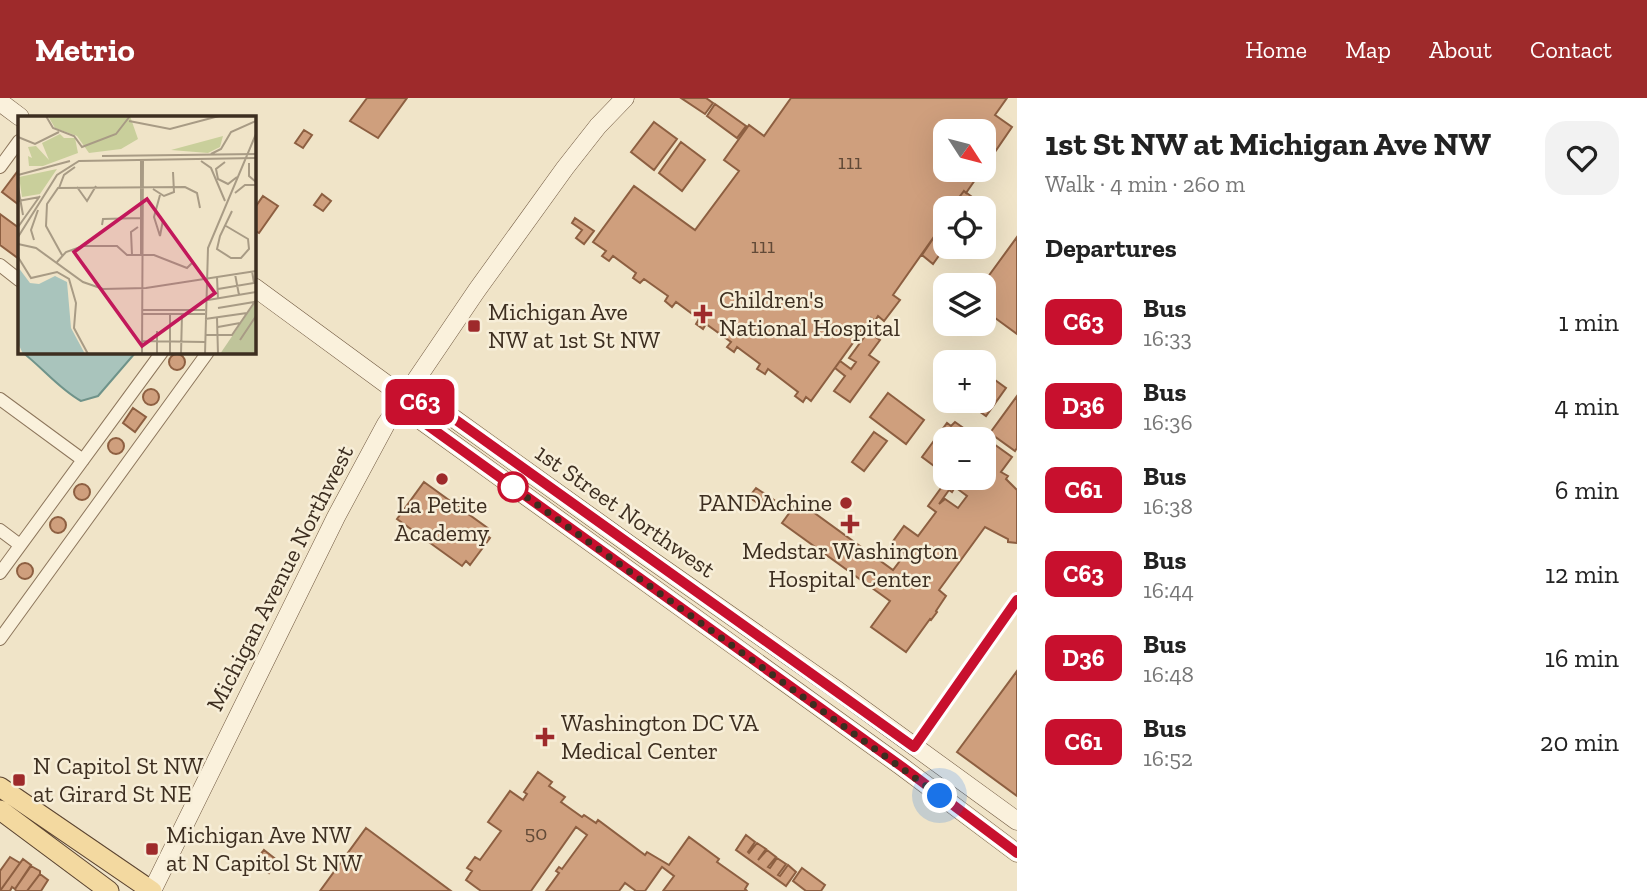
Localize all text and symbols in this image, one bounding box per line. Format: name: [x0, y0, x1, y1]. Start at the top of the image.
text: Metrio: [35, 30, 135, 69]
text: Home: [1245, 35, 1307, 64]
text: Map: [1345, 35, 1391, 64]
text: About: [1429, 35, 1492, 64]
text: Contact: [1530, 35, 1612, 64]
inset map: [18, 116, 256, 354]
north arrow: [933, 119, 996, 182]
map controls: [933, 119, 996, 490]
button: heart: [1545, 121, 1619, 195]
text: 1st St NW at Michigan Ave NW: [1045, 124, 1491, 163]
house number: 111: [838, 149, 862, 174]
text: Walk · 4 min · 260 m: [1045, 170, 1245, 198]
button: locate: [933, 196, 996, 259]
text: Departures: [1045, 232, 1177, 264]
house number: 111: [751, 233, 775, 258]
button: layers: [933, 273, 996, 336]
place label: Children's National Hospital: [719, 285, 900, 342]
text: Bus: [1143, 292, 1186, 324]
place label: Michigan Ave NW at 1st St NW: [488, 297, 661, 354]
marker: Children's National Hospital: [693, 304, 713, 324]
text: 1 min: [1558, 306, 1619, 338]
text: C63: [1063, 307, 1104, 336]
marker: Michigan Ave NW at 1st St NW: [466, 318, 482, 334]
text: 16:33: [1143, 324, 1192, 352]
button: +: [933, 350, 996, 413]
text: Bus: [1143, 376, 1186, 408]
line badge: C63: [380, 379, 460, 425]
text: C63: [399, 387, 441, 416]
text: 4 min: [1554, 390, 1619, 422]
text: D36: [1062, 391, 1105, 420]
text: 16:36: [1143, 408, 1193, 436]
button: −: [933, 427, 996, 490]
street label: 1st Street Northwest: [530, 438, 721, 584]
street label: Michigan Avenue Northwest: [200, 440, 359, 715]
text: Bus: [1143, 460, 1186, 492]
marker: La Petite Academy: [434, 471, 450, 487]
unlabelled marker: [498, 472, 528, 502]
text: 6 min: [1555, 474, 1619, 506]
text: C61: [1064, 475, 1103, 504]
place label: PANDAchine: [698, 488, 832, 517]
place label: La Petite Academy: [395, 490, 490, 547]
text: 16:38: [1143, 492, 1193, 520]
marker: PANDAchine: [838, 495, 854, 511]
marker: Medstar Washington Hospital Center: [840, 514, 860, 534]
place label: Medstar Washington Hospital Center: [742, 536, 958, 593]
text: Bus: [1143, 544, 1186, 576]
text: 12 min: [1545, 558, 1619, 590]
text: C63: [1063, 559, 1104, 588]
text: 16:44: [1143, 576, 1194, 604]
text: Bus: [1143, 628, 1186, 660]
text: 16 min: [1545, 642, 1619, 674]
text: D36: [1062, 643, 1105, 672]
text: 16:48: [1143, 660, 1194, 688]
place label: Washington DC VA Medical Center: [561, 708, 759, 765]
text: Bus: [1143, 712, 1186, 744]
text: 20 min: [1540, 726, 1619, 758]
marker: Washington DC VA Medical Center: [535, 727, 555, 747]
text: C61: [1064, 727, 1103, 756]
text: 16:52: [1143, 744, 1193, 772]
place label: N Capitol St NW at Girard St NE: [33, 751, 204, 808]
marker: N Capitol St NW at Girard St NE: [11, 772, 27, 788]
your location: [922, 778, 957, 813]
place label: Michigan Ave NW at N Capitol St NW: [166, 820, 363, 877]
house number: 50: [525, 820, 547, 845]
marker: Michigan Ave NW at N Capitol St NW: [144, 841, 160, 857]

